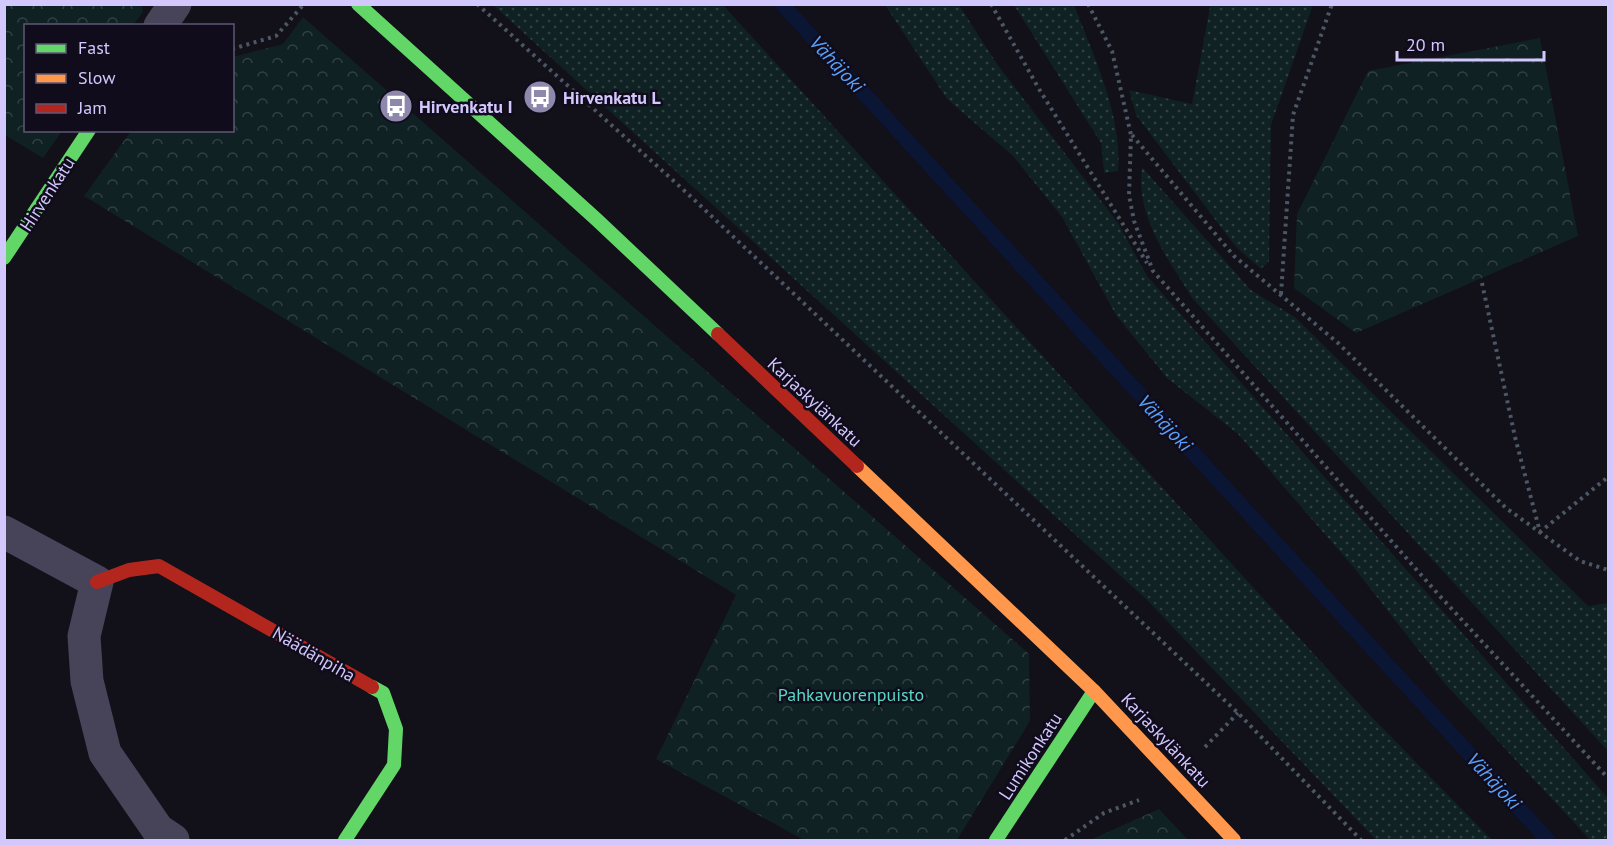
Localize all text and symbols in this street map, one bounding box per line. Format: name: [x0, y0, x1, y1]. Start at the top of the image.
legend: [24, 24, 234, 132]
scale bar: [1397, 24, 1544, 62]
water label: Vähäjoki: [804, 30, 871, 99]
text: 20 m: [1406, 33, 1445, 56]
text: Fast: [78, 36, 110, 59]
text: Slow: [78, 66, 116, 89]
bus stop icon: Hirvenkatu L: [522, 79, 558, 115]
place label: Hirvenkatu L: [563, 86, 662, 109]
bus stop icon: Hirvenkatu I: [378, 88, 414, 124]
place label: Hirvenkatu I: [419, 95, 513, 118]
text: Jam: [77, 96, 107, 119]
street label: Hirvenkatu: [15, 153, 79, 235]
street label: Karjaskylänkatu: [763, 352, 867, 452]
water label: Vähäjoki: [1132, 389, 1199, 458]
street label: Näädänpiha: [269, 621, 359, 687]
park label: Pahkavuorenpuisto: [778, 683, 924, 706]
street label: Karjaskylänkatu: [1116, 688, 1216, 792]
street label: Lumikonkatu: [993, 708, 1067, 804]
water label: Vähäjoki: [1461, 747, 1528, 816]

